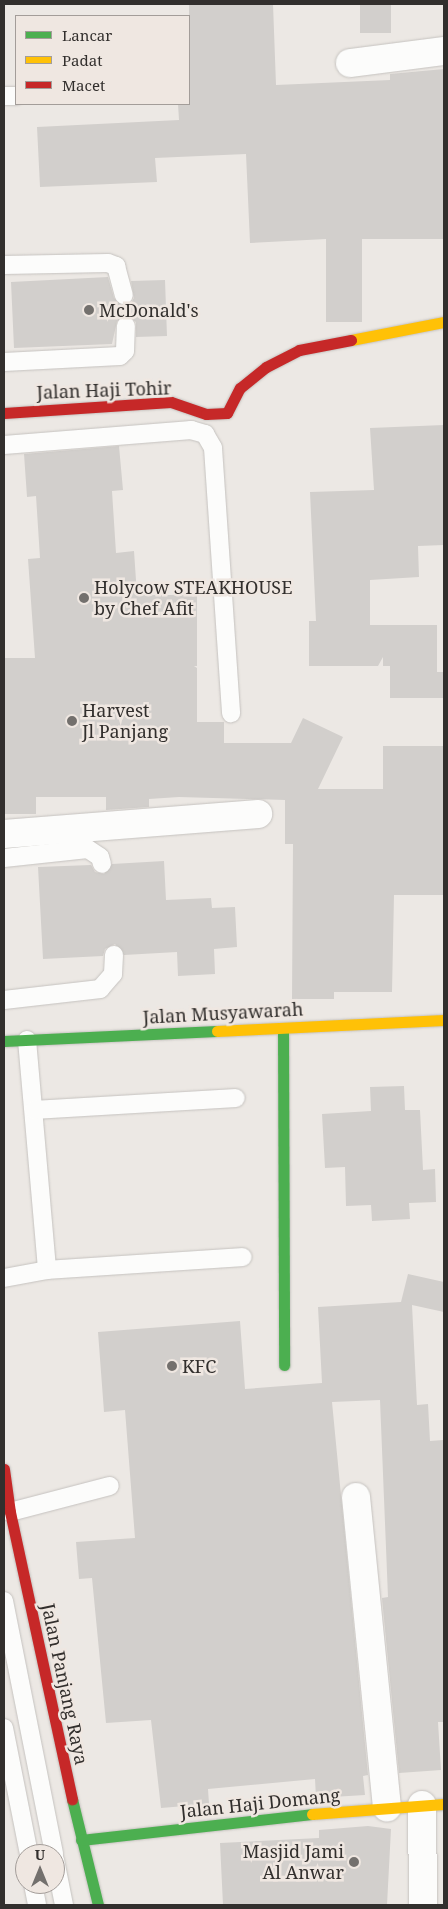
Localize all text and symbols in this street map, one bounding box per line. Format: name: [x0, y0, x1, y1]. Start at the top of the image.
legend: [15, 15, 190, 105]
text: Lancar: [62, 25, 112, 45]
text: Padat: [62, 50, 102, 70]
text: Macet: [62, 75, 105, 95]
place label: McDonald's: [99, 299, 199, 321]
marker: McDonald's: [83, 304, 95, 316]
street label: Jalan Haji Tohir: [36, 377, 172, 403]
place label: Holycow STEAKHOUSE by Chef Afit: [94, 577, 292, 620]
marker: Holycow STEAKHOUSE by Chef Afit: [78, 592, 90, 604]
place label: Harvest Jl Panjang: [82, 700, 168, 742]
marker: Harvest Jl Panjang: [66, 715, 78, 727]
street label: Jalan Musyawarah: [142, 998, 304, 1028]
place label: KFC: [182, 1355, 216, 1377]
marker: KFC: [166, 1360, 178, 1372]
street label: Jalan Panjang Raya: [37, 1601, 93, 1767]
street label: Jalan Haji Domang: [179, 1784, 341, 1822]
place label: Masjid Jami Al Anwar: [243, 1841, 344, 1884]
north arrow: [15, 1844, 65, 1894]
text: U: [35, 1845, 45, 1864]
marker: Masjid Jami Al Anwar: [348, 1856, 360, 1868]

